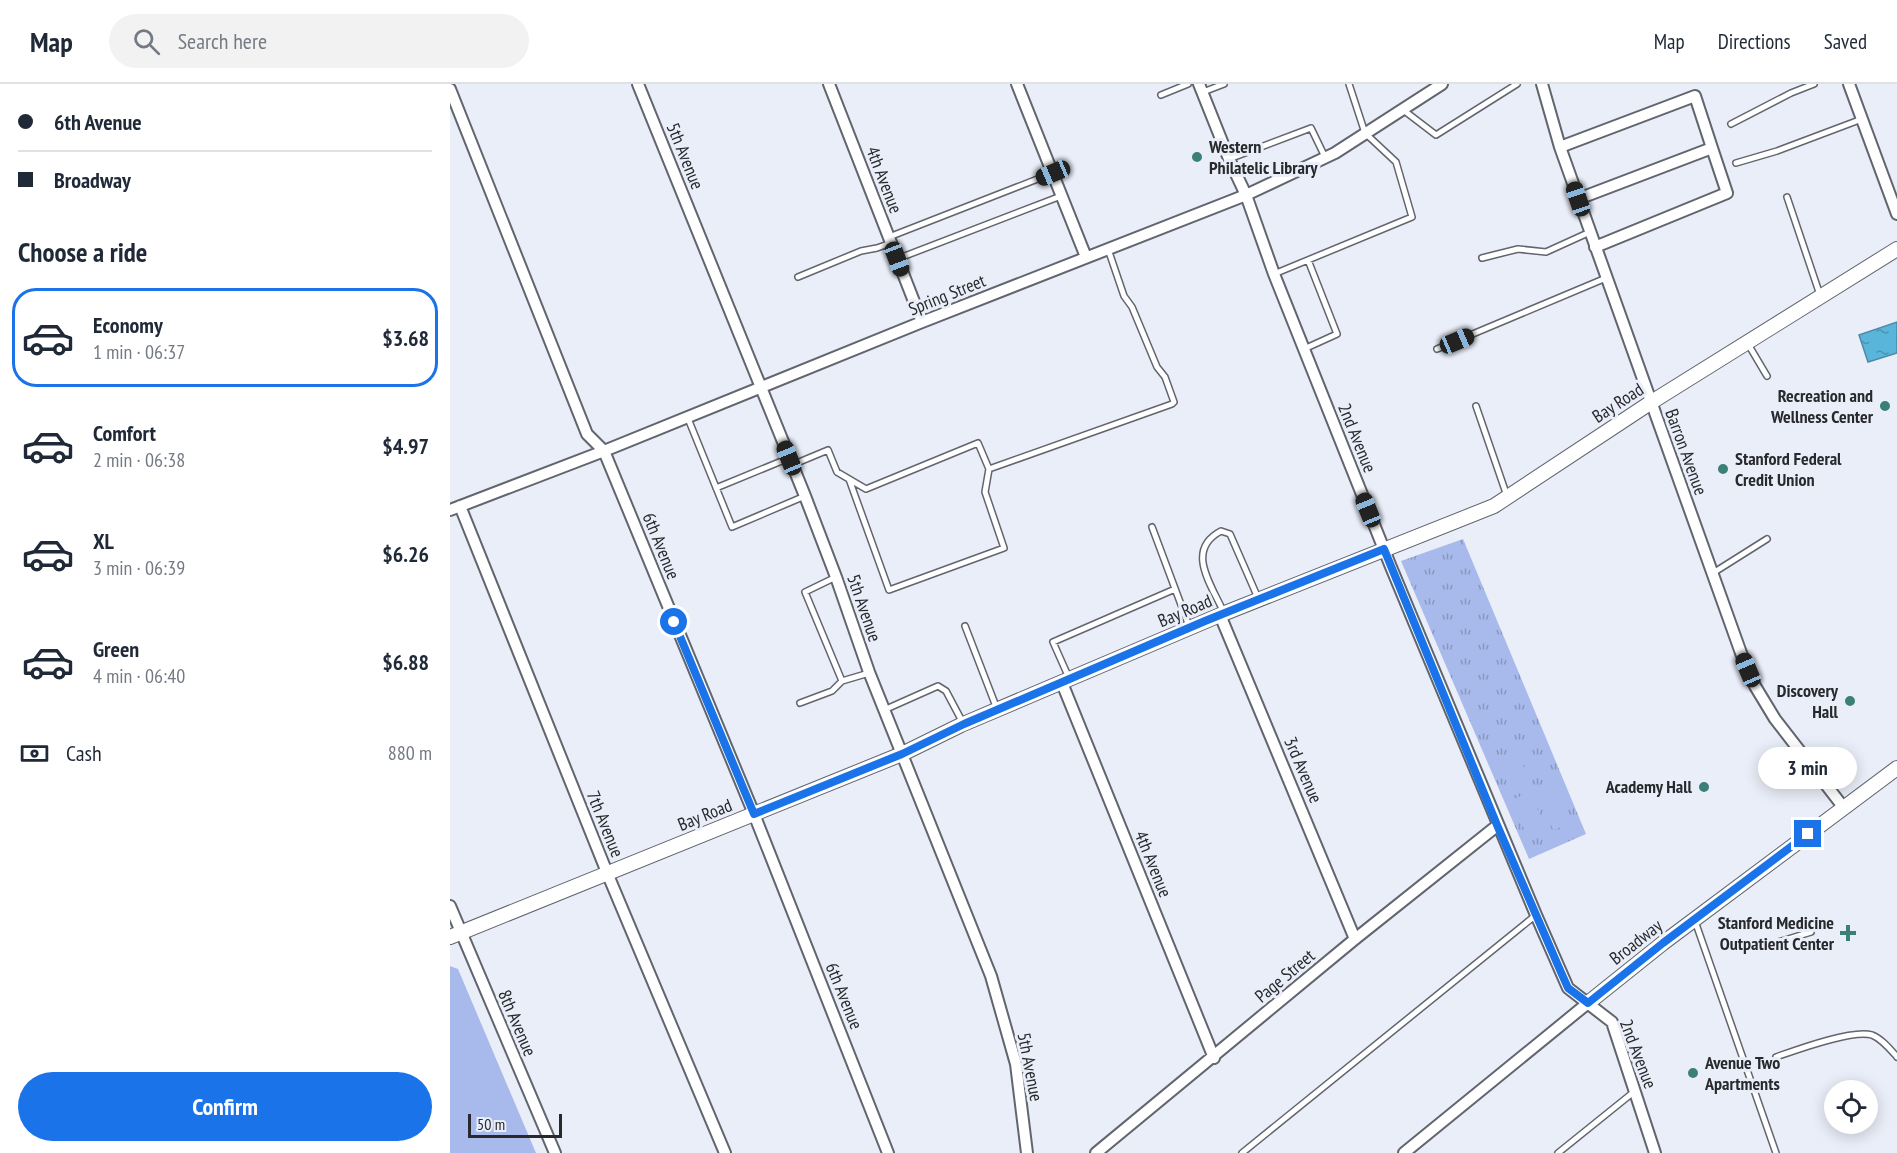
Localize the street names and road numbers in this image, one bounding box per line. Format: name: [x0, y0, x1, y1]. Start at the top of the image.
street label: 5th Avenue: [662, 119, 709, 192]
street label: 4th Avenue: [861, 143, 908, 217]
street label: Spring Street: [905, 269, 989, 320]
street label: Bay Road: [1588, 378, 1648, 428]
street label: 2nd Avenue: [1333, 400, 1382, 476]
street label: Barron Avenue: [1660, 406, 1713, 498]
street label: 6th Avenue: [638, 509, 685, 582]
street label: 5th Avenue: [842, 571, 887, 645]
street label: Bay Road: [1154, 589, 1215, 632]
street label: 3rd Avenue: [1279, 733, 1328, 806]
street label: 7th Avenue: [582, 787, 629, 860]
street label: Bay Road: [674, 793, 735, 836]
street label: 4th Avenue: [1130, 827, 1177, 900]
street label: Broadway: [1605, 914, 1667, 969]
street label: Page Street: [1250, 944, 1319, 1007]
street label: 6th Avenue: [821, 959, 868, 1032]
street label: 8th Avenue: [493, 986, 542, 1059]
street label: 2nd Avenue: [1615, 1016, 1662, 1092]
street label: 5th Avenue: [1013, 1030, 1048, 1103]

